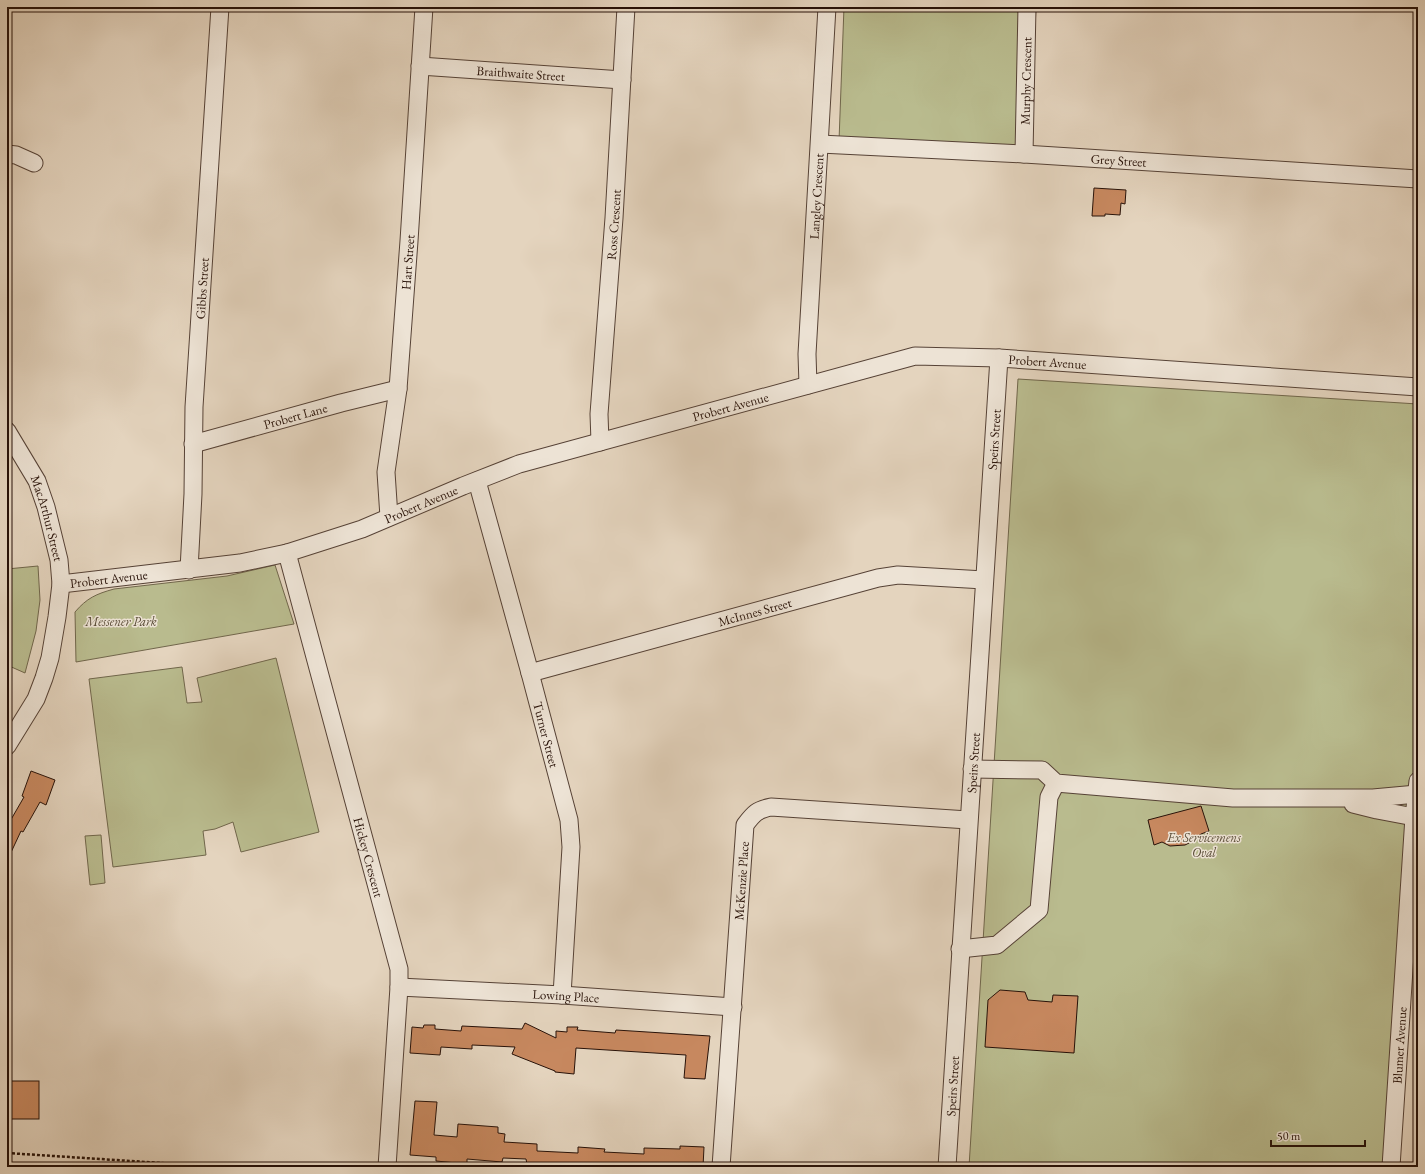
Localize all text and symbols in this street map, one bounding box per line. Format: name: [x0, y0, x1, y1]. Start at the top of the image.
street label: Murphy Crescent: [1016, 37, 1035, 125]
street label: Braithwaite Street: [476, 61, 565, 85]
street label: Grey Street: [1090, 150, 1147, 170]
street label: Langley Crescent: [805, 153, 827, 240]
street label: Ross Crescent: [602, 189, 624, 260]
street label: Hart Street: [397, 234, 418, 291]
street label: Gibbs Street: [191, 257, 212, 320]
street label: Probert Avenue: [1008, 350, 1087, 373]
street label: Probert Avenue: [690, 388, 770, 425]
street label: Probert Lane: [261, 399, 329, 433]
street label: Speirs Street: [983, 409, 1004, 470]
street label: MacArthur Street: [27, 473, 67, 563]
street label: Probert Avenue: [382, 481, 460, 527]
street label: Probert Avenue: [69, 565, 148, 591]
street label: McInnes Street: [716, 594, 793, 630]
park label: Messener Park: [84, 613, 157, 630]
street label: Turner Street: [530, 700, 563, 769]
street label: Speirs Street: [963, 732, 983, 794]
street label: Hickey Crescent: [350, 815, 388, 899]
park label: Ex Servicemens Oval: [1166, 829, 1241, 861]
street label: McKenzie Place: [730, 841, 752, 921]
street label: Lowing Place: [532, 985, 600, 1006]
street label: Blumer Avenue: [1388, 1006, 1410, 1084]
street label: Speirs Street: [942, 1055, 963, 1117]
scale bar: [1271, 1122, 1365, 1148]
text: 50 m: [1277, 1128, 1301, 1144]

